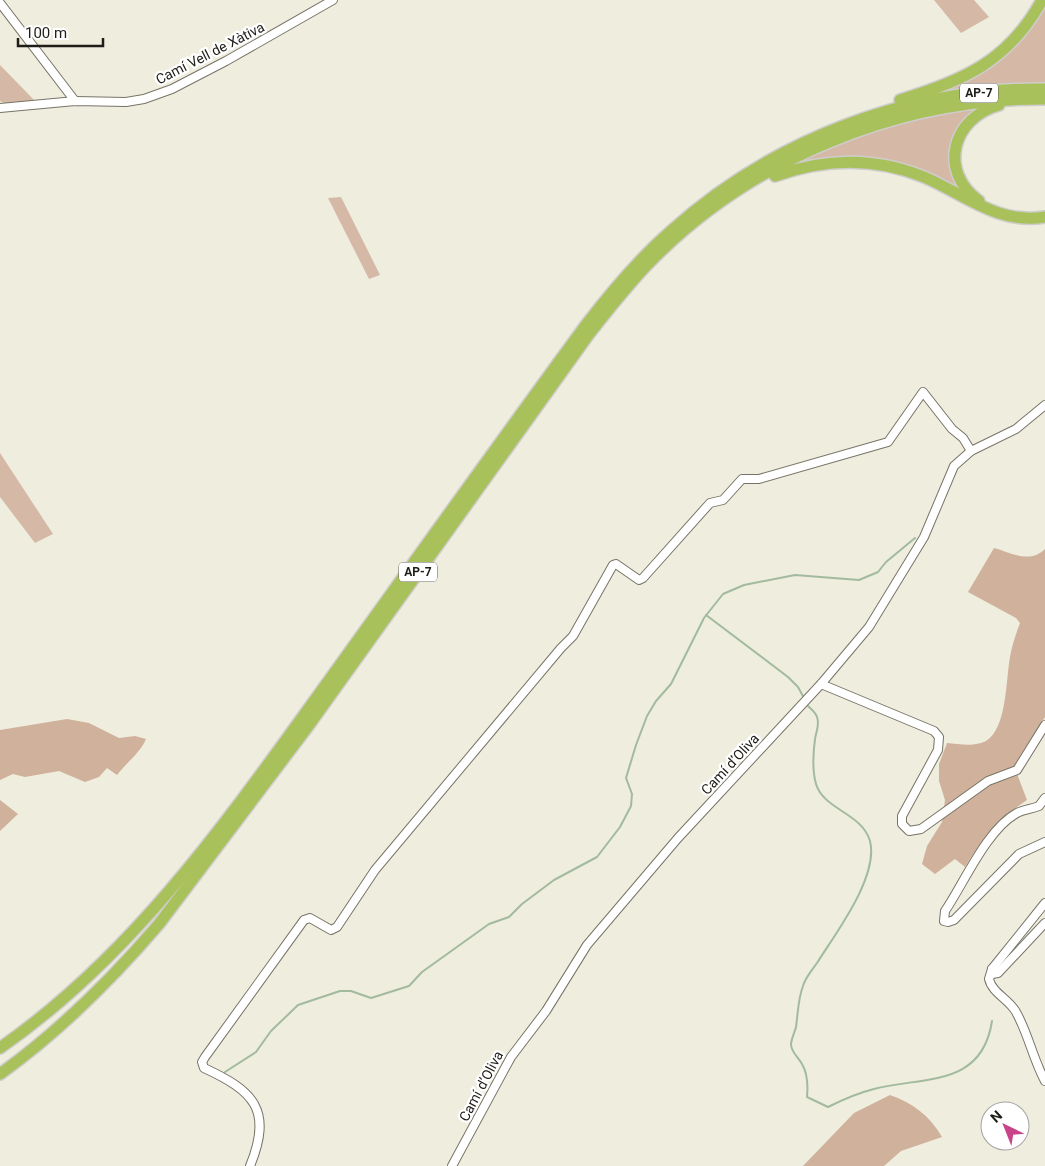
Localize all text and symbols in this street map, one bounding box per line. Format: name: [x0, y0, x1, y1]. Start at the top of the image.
scale bar: [18, 15, 102, 47]
street label: Camí Vell de Xàtiva: [153, 19, 267, 87]
text: 100 m: [25, 24, 67, 42]
road number: AP-7: [960, 84, 998, 102]
road number: AP-7: [399, 562, 437, 582]
street label: Camí d’Oliva: [698, 730, 762, 798]
street label: Camí d’Oliva: [456, 1048, 506, 1124]
north arrow: [980, 1101, 1030, 1151]
text: N: [987, 1107, 1005, 1126]

